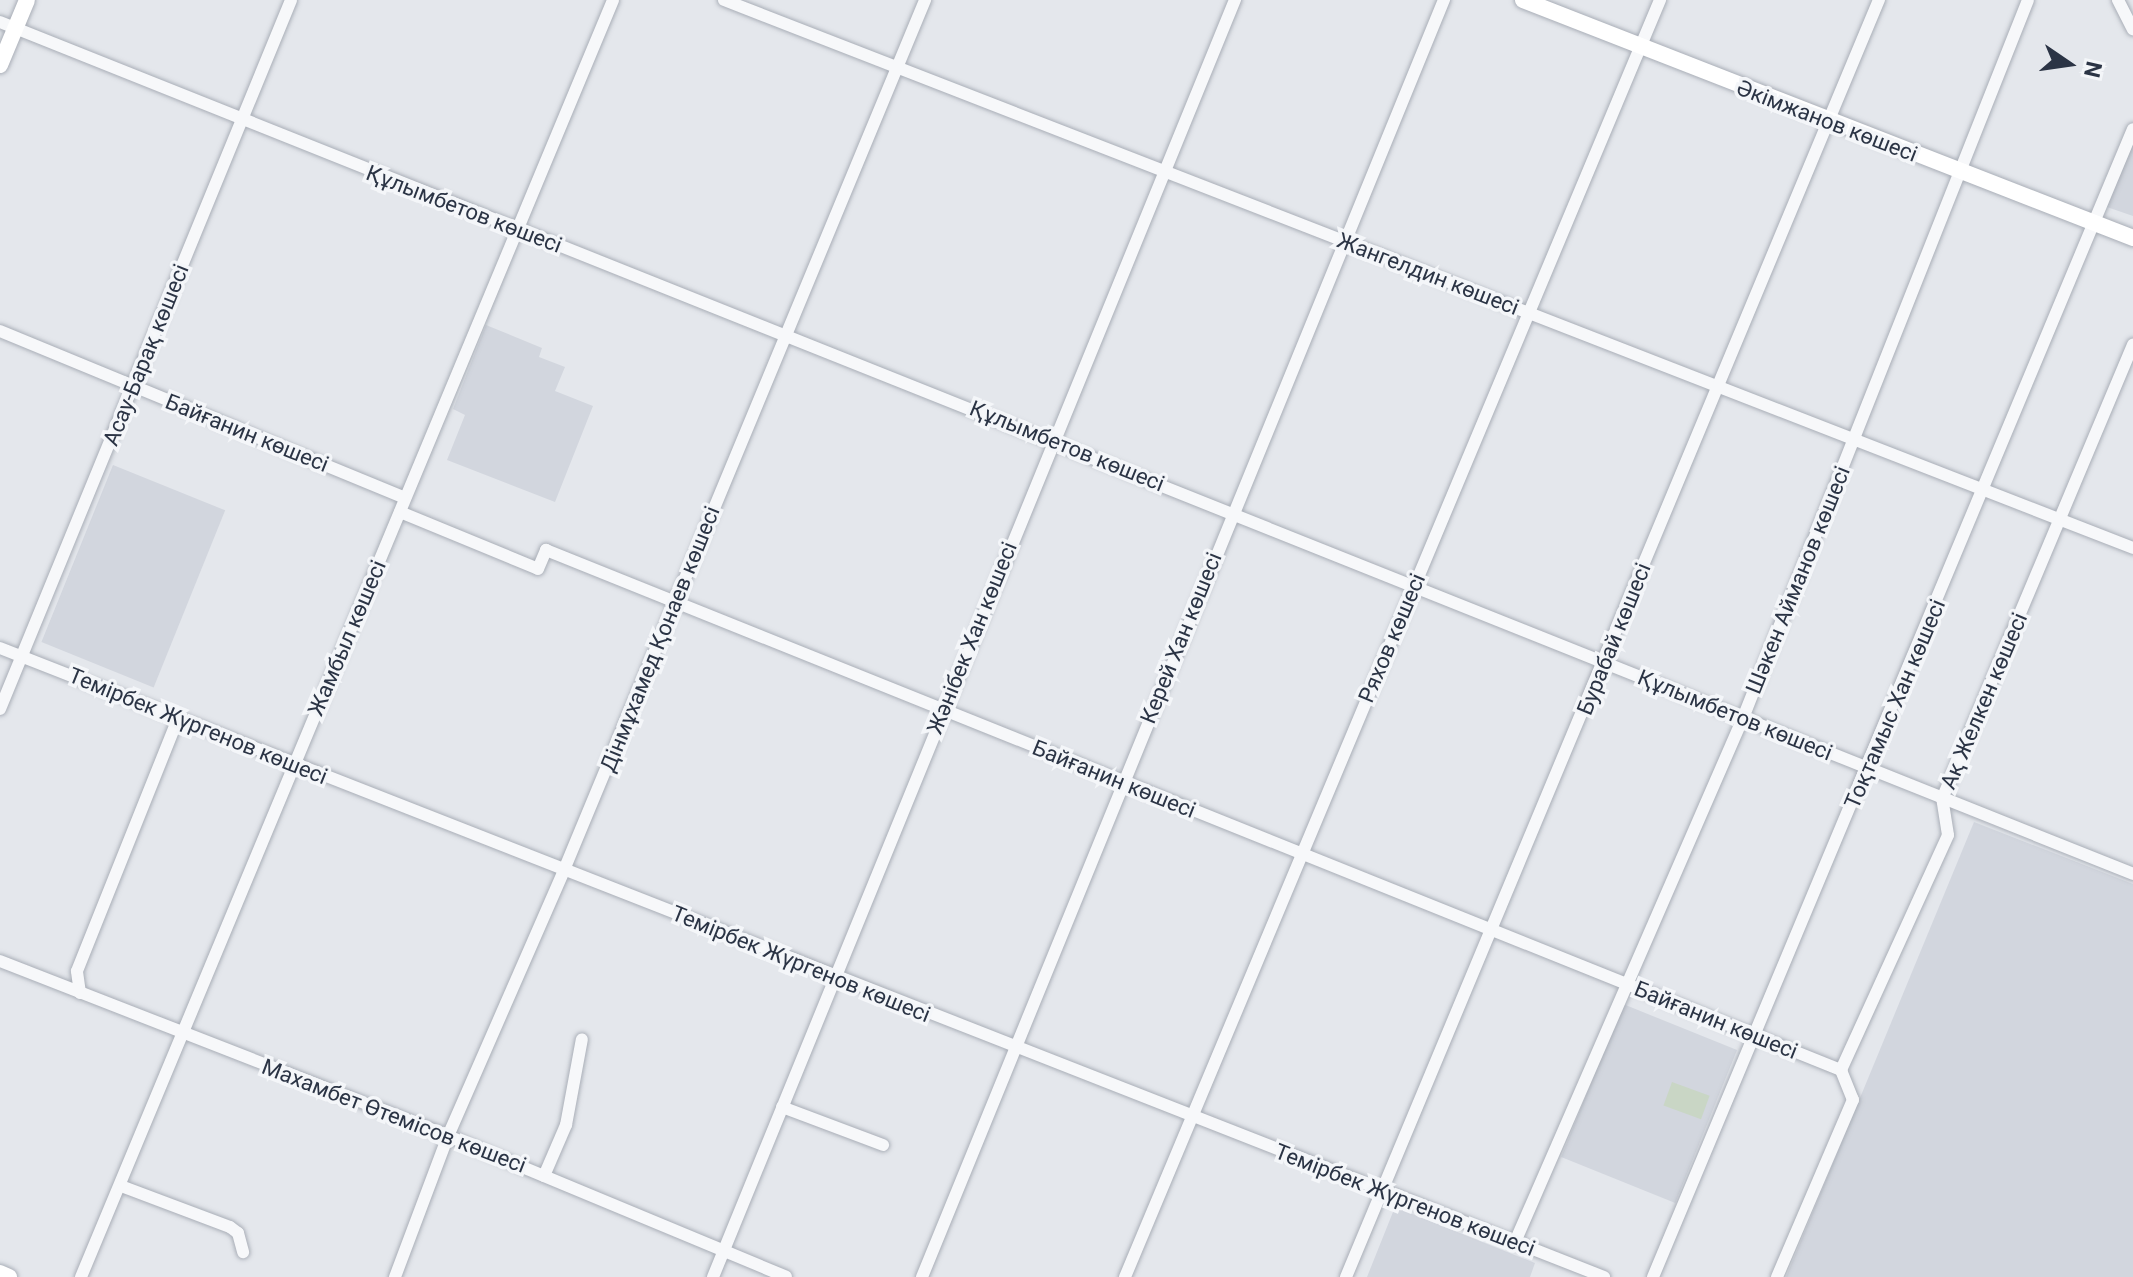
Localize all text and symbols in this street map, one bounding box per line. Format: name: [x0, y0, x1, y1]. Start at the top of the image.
north arrow: [2029, 24, 2109, 104]
text: N: [2079, 59, 2107, 80]
street label: Әкімжанов көшесі: [1733, 74, 1921, 168]
street label: Құлымбетов көшесі: [362, 159, 566, 259]
street label: Жангелдин көшесі: [1333, 227, 1523, 321]
street label: Асау-Барақ көшесі: [98, 260, 194, 450]
street label: Байғанин көшесі: [161, 388, 333, 478]
street label: Құлымбетов көшесі: [966, 395, 1168, 497]
street label: Шәкен Айманов көшесі: [1740, 462, 1856, 698]
street label: Дінмұхамед Қонаев көшесі: [595, 502, 725, 776]
street label: Жәнібек Хан көшесі: [921, 538, 1023, 738]
street label: Керей Хан көшесі: [1135, 549, 1227, 727]
street label: Жамбыл көшесі: [302, 556, 392, 720]
street label: Бурабай көшесі: [1572, 559, 1656, 719]
street label: Ряхов көшесі: [1353, 569, 1431, 707]
street label: Тоқтамыс Хан көшесі: [1839, 595, 1951, 813]
street label: Ақ Желкен көшесі: [1935, 609, 2033, 793]
street label: Темірбек Жүргенов көшесі: [65, 662, 331, 790]
street label: Құлымбетов көшесі: [1634, 664, 1836, 766]
street label: Байғанин көшесі: [1028, 734, 1200, 824]
street label: Темірбек Жүргенов көшесі: [668, 900, 934, 1028]
street label: Байғанин көшесі: [1630, 975, 1802, 1065]
street label: Махамбет Өтемісов көшесі: [258, 1053, 530, 1179]
street label: Темірбек Жүргенов көшесі: [1271, 1138, 1539, 1262]

